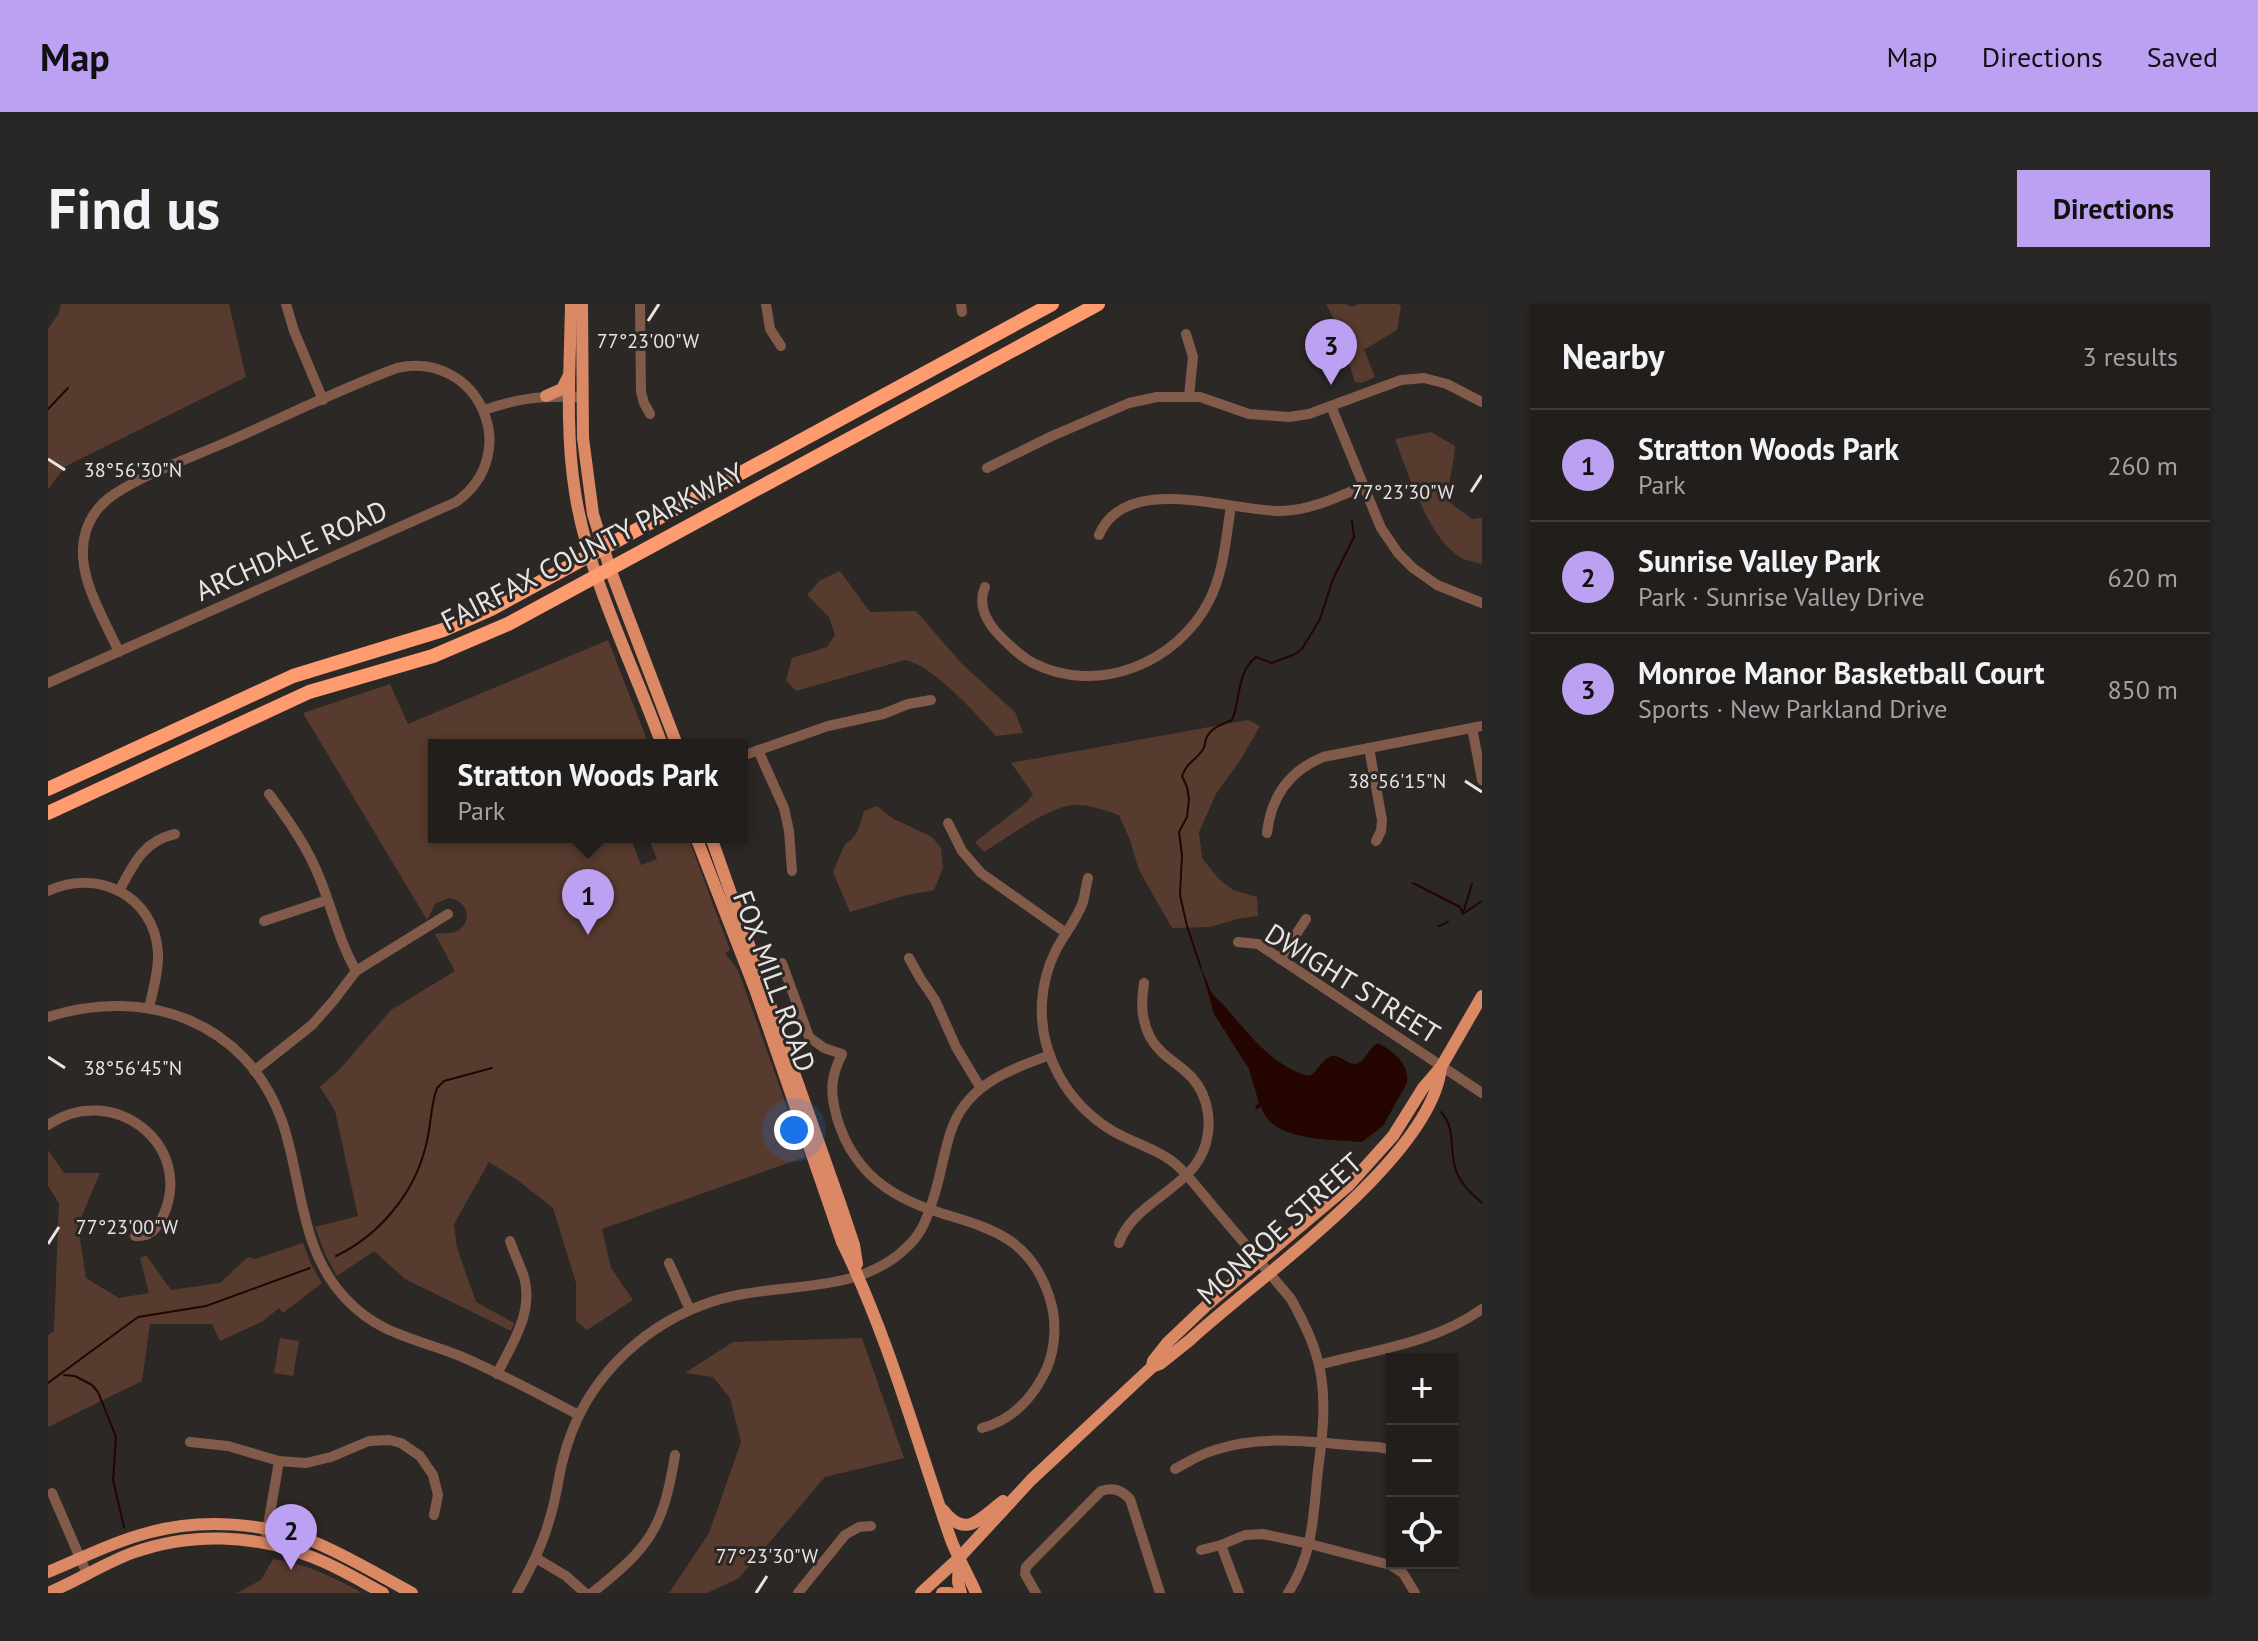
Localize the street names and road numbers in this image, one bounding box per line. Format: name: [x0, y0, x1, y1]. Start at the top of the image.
street label: FAIRFAX COUNTY PARKWAY: [434, 453, 750, 639]
street label: ARCHDALE ROAD: [189, 491, 393, 609]
street label: FOX MILL ROAD: [725, 885, 825, 1077]
street label: DWIGHT STREET: [1259, 914, 1448, 1052]
street label: MONROE STREET: [1189, 1144, 1370, 1312]

